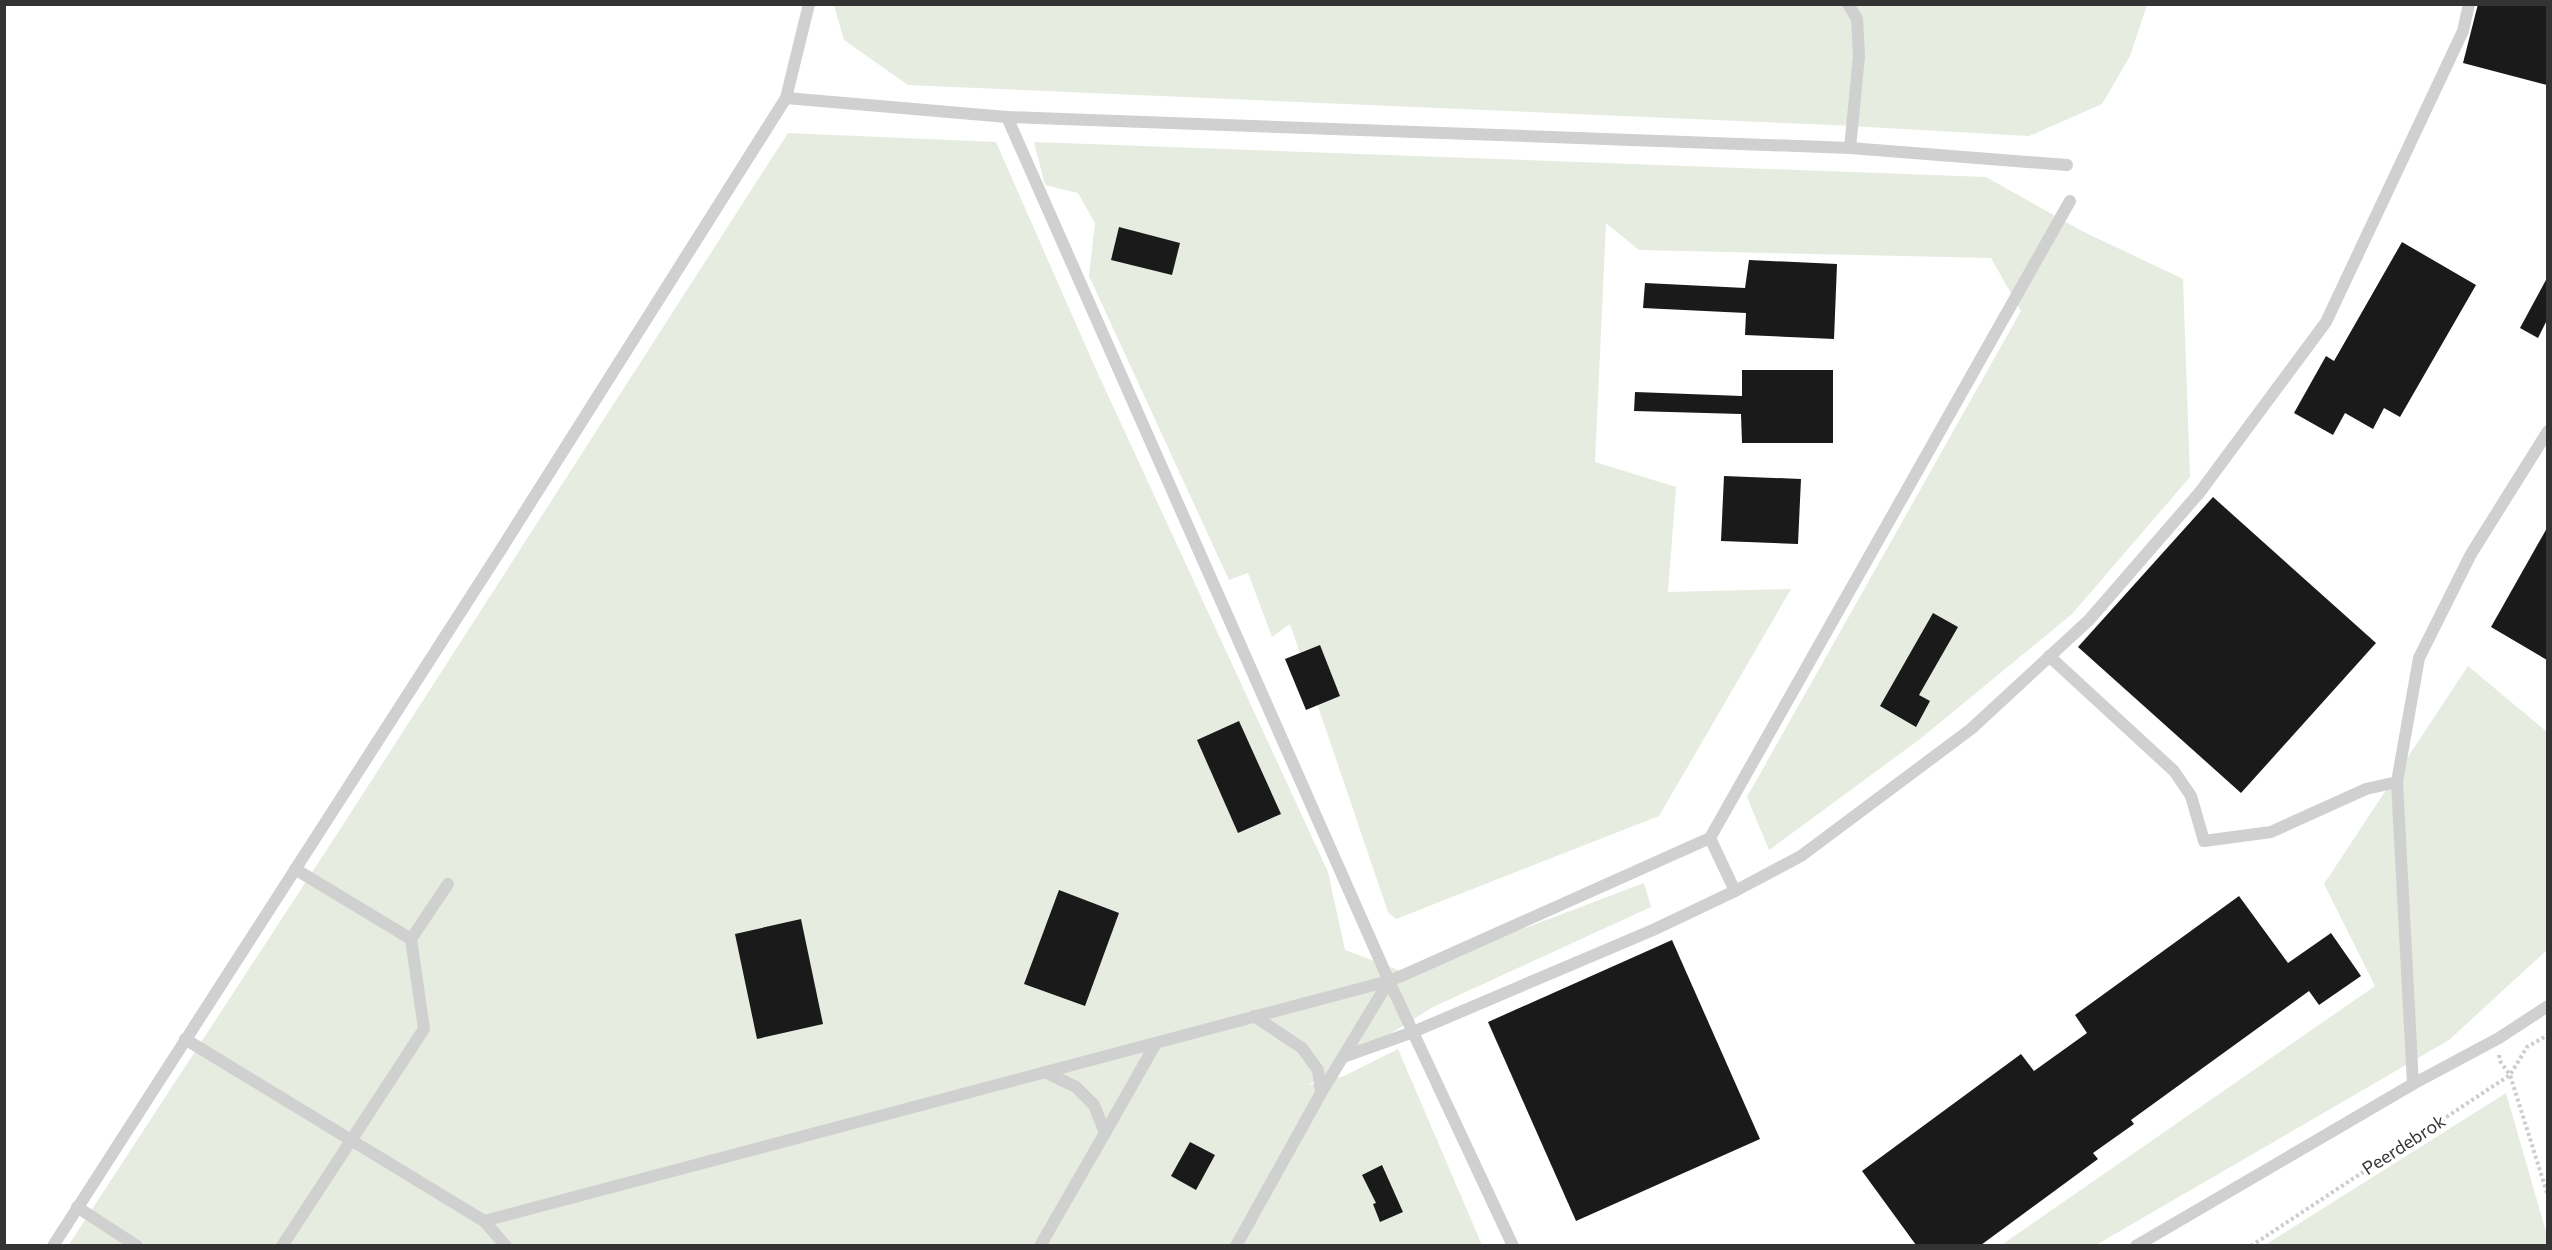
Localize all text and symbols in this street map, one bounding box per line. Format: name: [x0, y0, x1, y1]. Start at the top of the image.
street label: Peerdebrok: [2358, 1109, 2449, 1179]

